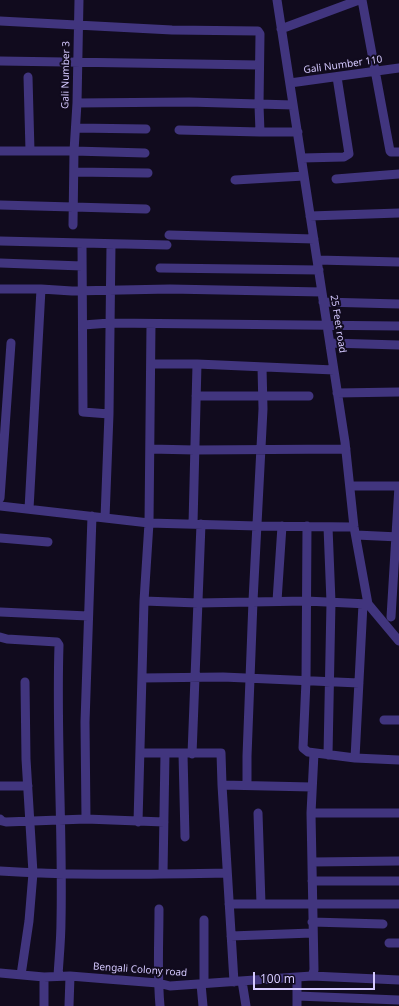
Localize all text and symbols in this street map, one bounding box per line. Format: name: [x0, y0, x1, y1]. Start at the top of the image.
street label: Gali Number 3: [59, 41, 73, 109]
street label: Gali Number 110: [303, 54, 383, 76]
street label: 25 Feet road: [328, 294, 348, 354]
street label: Bengali Colony road: [92, 961, 188, 979]
scale bar: [255, 964, 377, 990]
text: 100 m: [260, 970, 295, 987]

